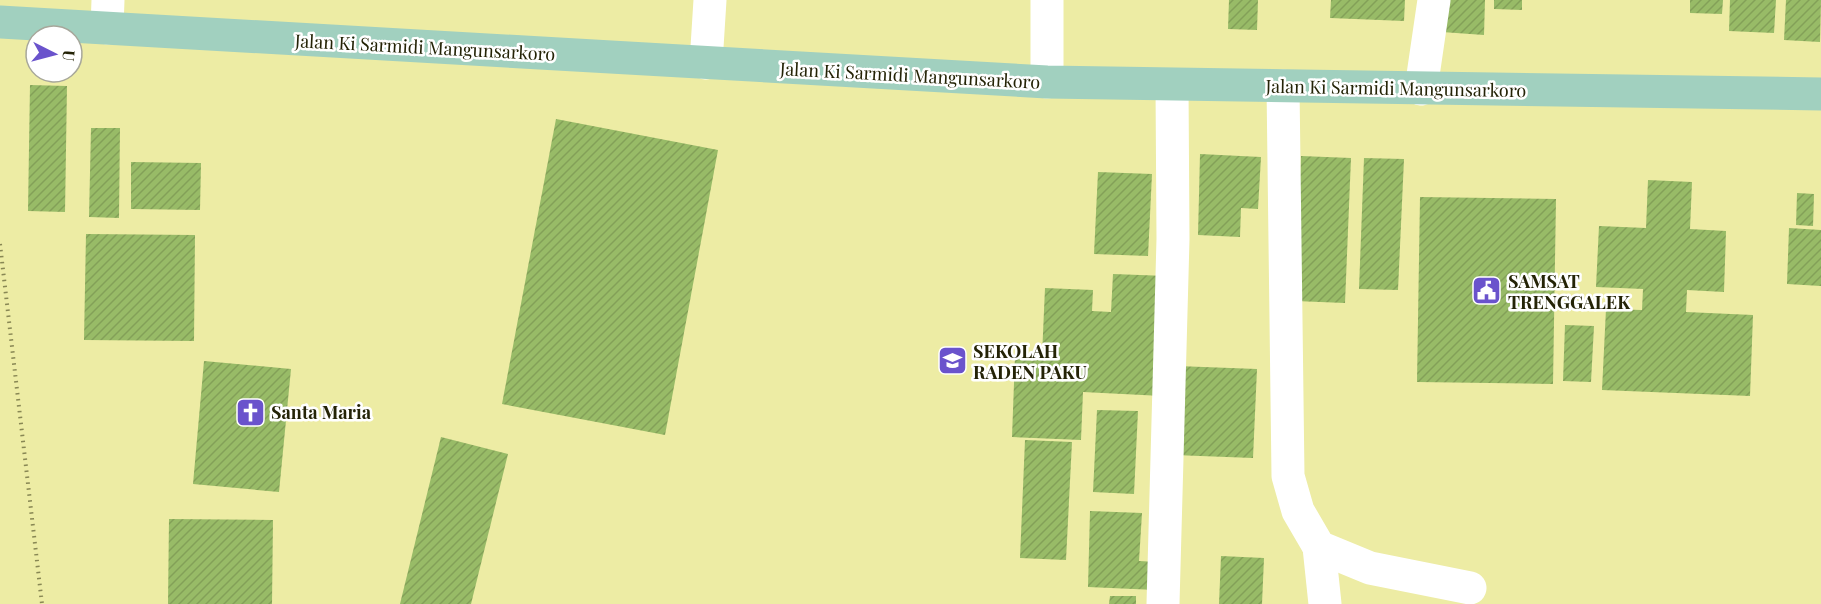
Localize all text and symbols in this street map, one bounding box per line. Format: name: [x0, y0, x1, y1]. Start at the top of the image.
north arrow: [24, 24, 84, 84]
street label: Jalan Ki Sarmidi Mangunsarkoro: [293, 28, 556, 66]
text: U: [58, 49, 80, 62]
street label: Jalan Ki Sarmidi Mangunsarkoro: [778, 56, 1041, 94]
street label: Jalan Ki Sarmidi Mangunsarkoro: [1264, 74, 1527, 102]
place label: SAMSAT TRENGGALEK: [1508, 269, 1631, 314]
public building icon: SAMSAT TRENGGALEK: [1471, 275, 1503, 307]
place label: SEKOLAH RADEN PAKU: [973, 339, 1088, 384]
school or university icon: SEKOLAH RADEN PAKU: [936, 345, 968, 377]
church icon: Santa Maria: [234, 396, 266, 428]
place label: Santa Maria: [271, 400, 372, 424]

